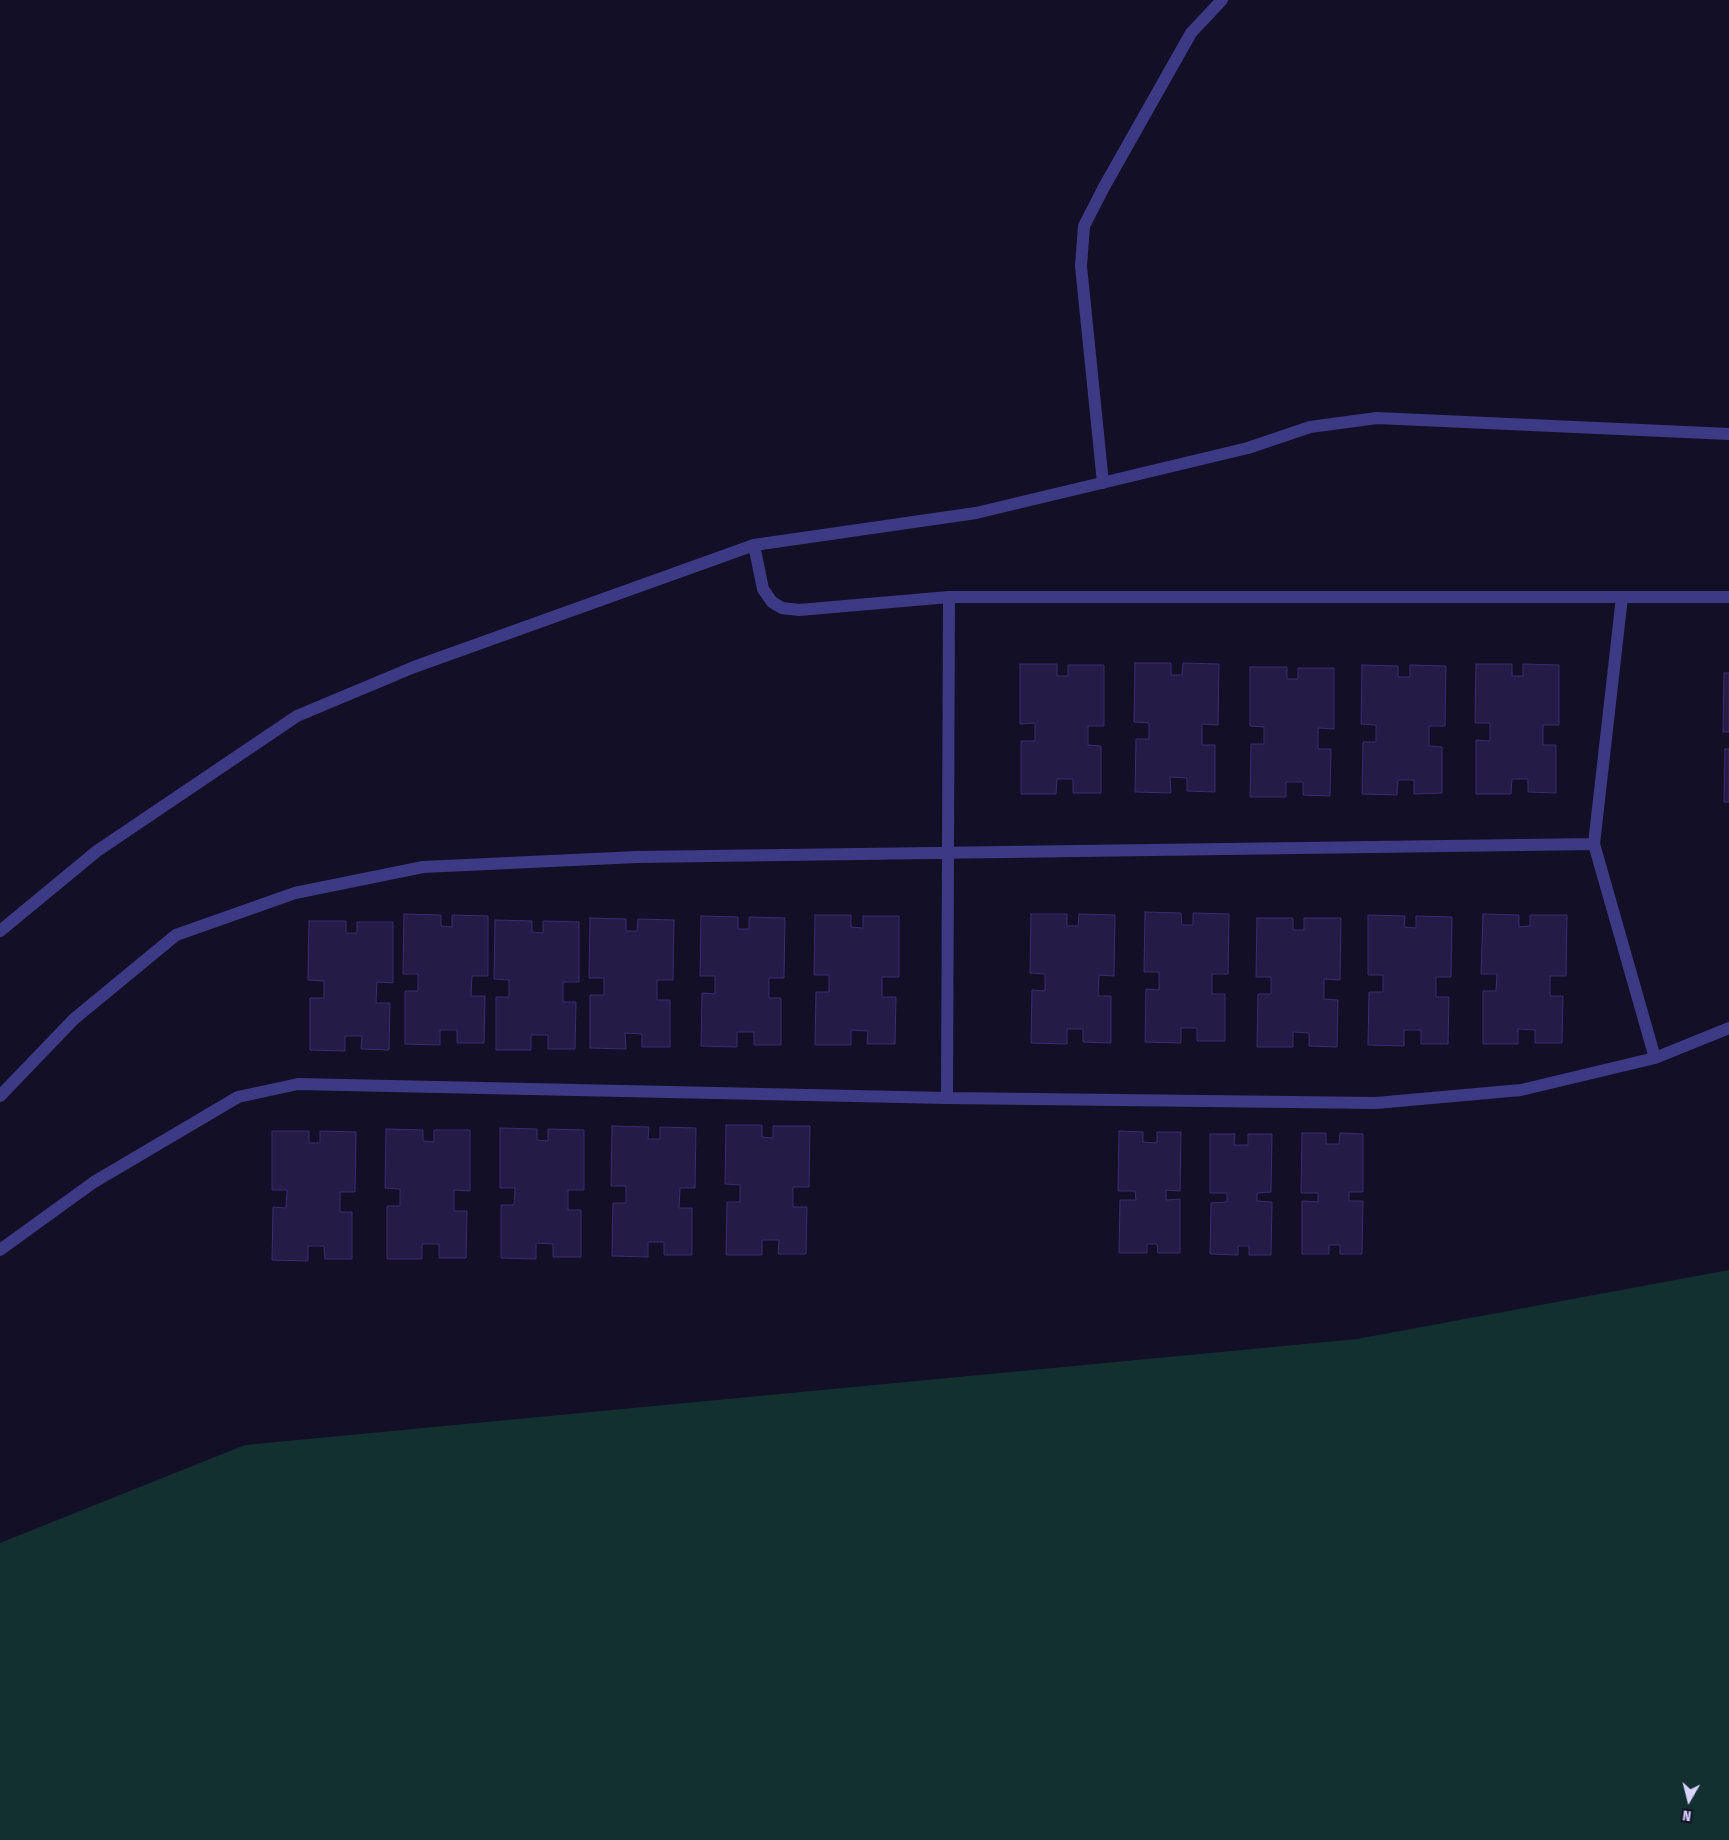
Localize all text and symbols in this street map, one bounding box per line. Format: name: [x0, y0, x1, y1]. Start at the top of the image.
north arrow: [1664, 1775, 1714, 1825]
text: N: [1682, 1806, 1692, 1824]

